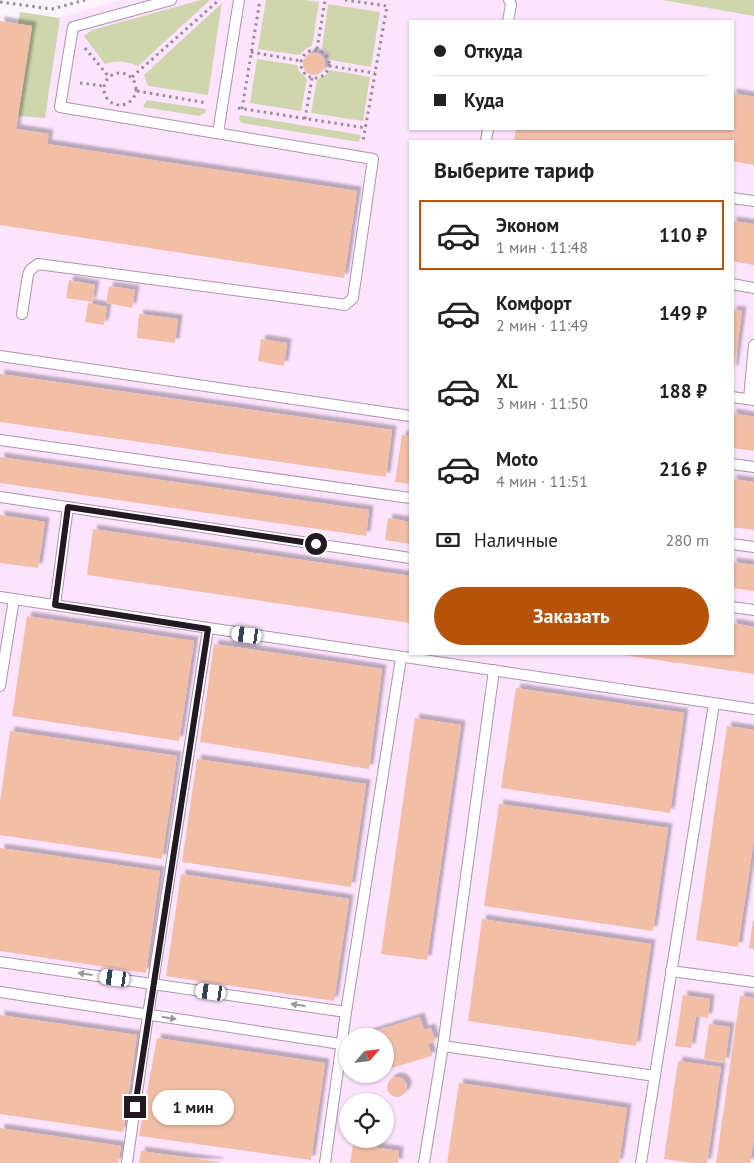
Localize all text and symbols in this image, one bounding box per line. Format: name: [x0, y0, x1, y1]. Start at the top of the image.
text: Откуда: [464, 39, 523, 63]
text: Куда: [464, 88, 504, 112]
text: Выберите тариф: [434, 156, 594, 184]
icon: car: [436, 213, 481, 258]
text: Эконом: [496, 213, 559, 237]
text: 110 ₽: [659, 223, 707, 247]
text: 1 мин · 11:48: [496, 237, 588, 257]
icon: car: [436, 291, 481, 336]
text: Комфорт: [496, 291, 572, 315]
text: 149 ₽: [659, 301, 707, 325]
text: 2 мин · 11:49: [496, 315, 588, 335]
icon: car: [436, 369, 481, 414]
text: XL: [496, 369, 518, 393]
text: 188 ₽: [659, 379, 707, 403]
text: 3 мин · 11:50: [496, 393, 588, 413]
icon: car: [436, 447, 481, 492]
text: Moto: [496, 447, 538, 471]
text: 216 ₽: [659, 457, 707, 481]
text: 4 мин · 11:51: [496, 471, 588, 491]
icon: cash: [434, 526, 462, 554]
text: Наличные: [474, 528, 558, 552]
text: 280 m: [666, 530, 709, 550]
route start: [305, 533, 327, 555]
button: Заказать: [434, 587, 709, 645]
car: [231, 625, 262, 645]
car: [99, 968, 130, 988]
one-way arrow: [77, 970, 93, 978]
car: [195, 982, 226, 1002]
one-way arrow: [290, 1001, 306, 1009]
one-way arrow: [162, 1014, 178, 1022]
north arrow: [339, 1028, 394, 1082]
map controls: [339, 1028, 394, 1148]
callout: 1 мин: [152, 1090, 235, 1124]
button: locate: [339, 1093, 394, 1148]
route end: [124, 1096, 146, 1118]
text: 1 мин: [172, 1097, 214, 1117]

